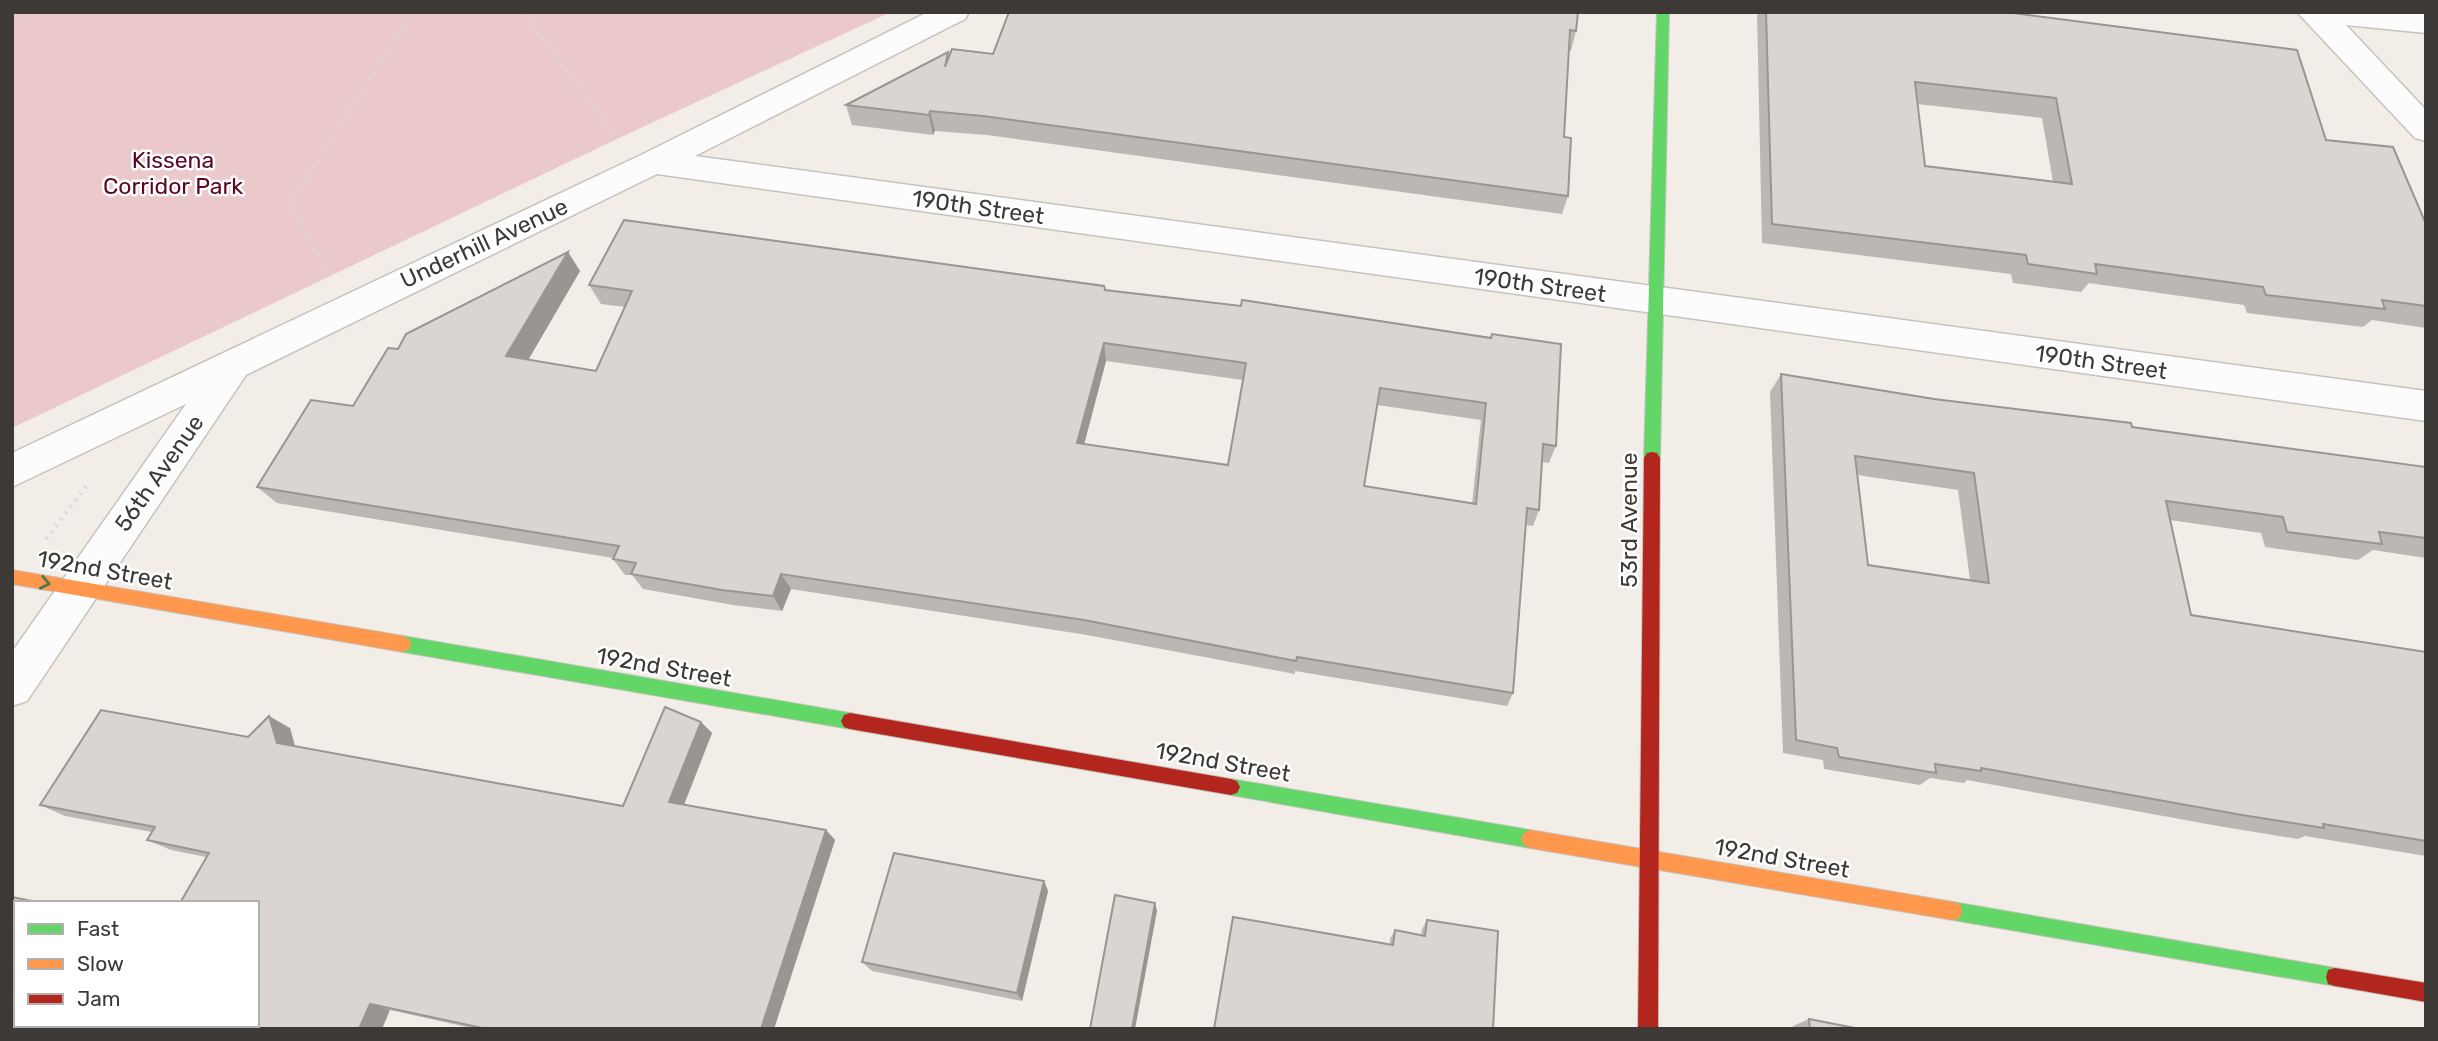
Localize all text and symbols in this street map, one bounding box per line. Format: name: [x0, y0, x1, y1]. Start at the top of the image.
park label: Kissena Corridor Park: [103, 146, 243, 200]
street label: 190th Street: [910, 184, 1046, 230]
street label: Underhill Avenue: [396, 192, 572, 294]
street label: 190th Street: [1472, 262, 1608, 308]
street label: 190th Street: [2033, 339, 2169, 385]
street label: 56th Avenue: [108, 409, 210, 537]
street label: 53rd Avenue: [1615, 452, 1643, 588]
street label: 192nd Street: [35, 544, 175, 596]
one-way arrow: [39, 575, 51, 590]
street label: 192nd Street: [594, 641, 734, 693]
street label: 192nd Street: [1153, 736, 1293, 788]
street label: 192nd Street: [1712, 832, 1852, 884]
legend: [14, 901, 259, 1027]
text: Fast: [77, 916, 119, 941]
text: Slow: [77, 951, 124, 976]
text: Jam: [77, 986, 121, 1011]

